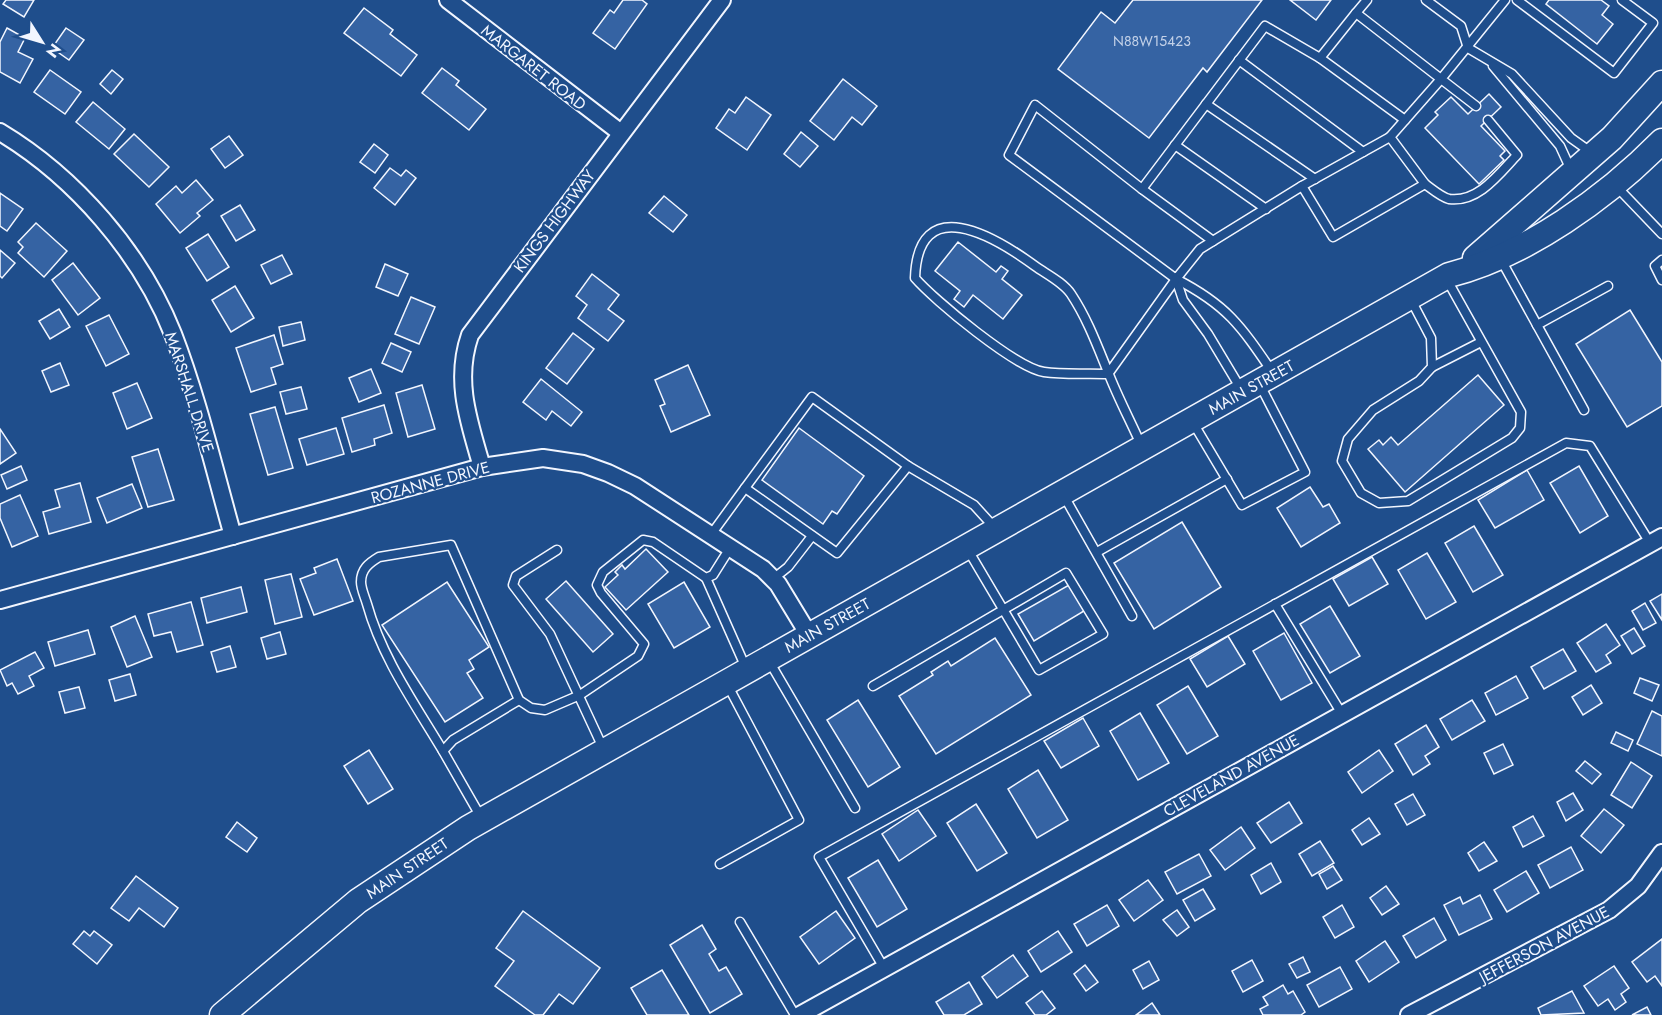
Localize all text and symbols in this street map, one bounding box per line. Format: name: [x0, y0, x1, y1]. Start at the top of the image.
north arrow: [12, 12, 72, 72]
street label: MARGARET ROAD: [476, 19, 591, 116]
house number: N88W15423: [1113, 31, 1191, 51]
text: N: [41, 39, 67, 63]
street label: KINGS HIGHWAY: [508, 165, 601, 277]
street label: MARSHALL DRIVE: [159, 329, 220, 455]
street label: MAIN STREET: [1204, 354, 1299, 420]
street label: ROZANNE DRIVE: [368, 456, 492, 509]
street label: MAIN STREET: [780, 592, 875, 658]
street label: CLEVELAND AVENUE: [1159, 728, 1303, 822]
street label: MAIN STREET: [362, 832, 453, 904]
street label: JEFFERSON AVENUE: [1473, 900, 1613, 989]

